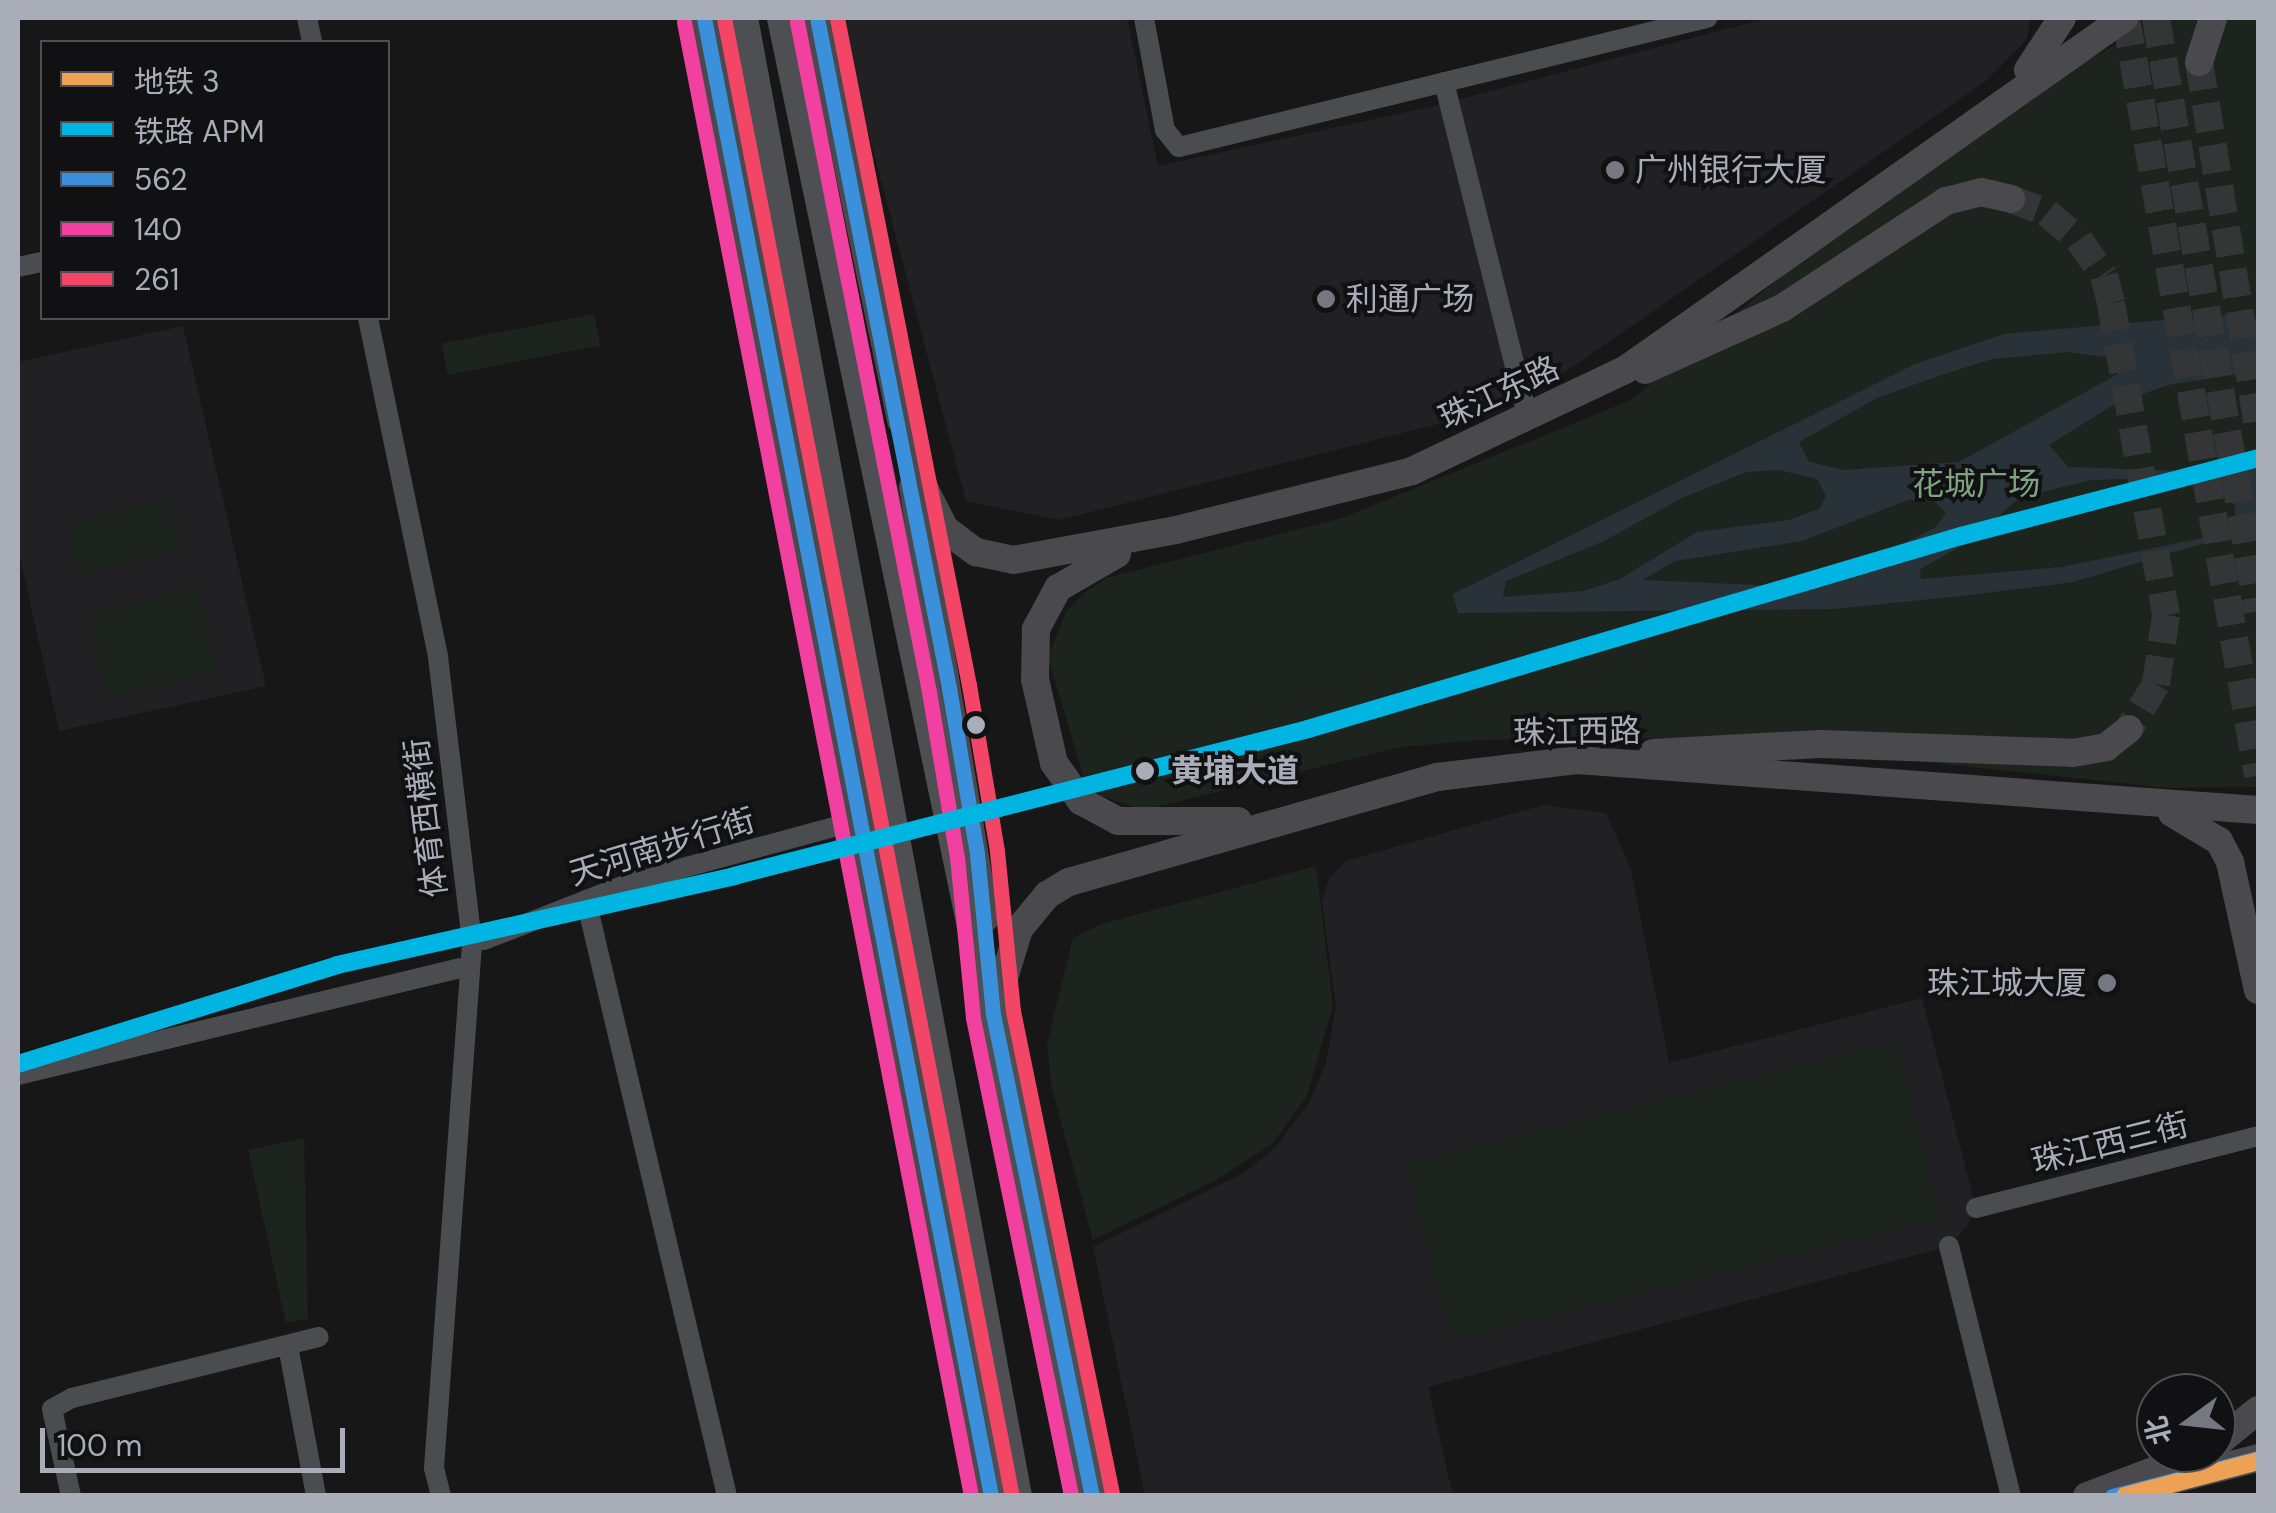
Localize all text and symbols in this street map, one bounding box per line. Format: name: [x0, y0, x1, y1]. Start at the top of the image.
legend: [40, 40, 390, 320]
text: 地铁 3: [134, 62, 220, 101]
text: 铁路 APM: [134, 112, 265, 151]
place label: 广州银行大厦: [1635, 151, 1827, 189]
marker: 广州银行大厦: [1604, 159, 1626, 181]
text: 562: [134, 160, 188, 199]
text: 140: [134, 210, 182, 249]
text: 261: [134, 260, 179, 299]
place label: 利通广场: [1346, 280, 1474, 318]
marker: 利通广场: [1315, 288, 1337, 310]
street label: 珠江东路: [1433, 349, 1565, 437]
park label: 花城广场: [1912, 465, 2040, 503]
street label: 珠江西路: [1513, 712, 1641, 752]
unlabelled marker: [966, 715, 986, 735]
street label: 体育西横街: [397, 736, 455, 900]
place label: 黄埔大道: [1171, 752, 1299, 790]
marker: 黄埔大道: [1128, 754, 1162, 788]
street label: 天河南步行街: [565, 801, 759, 893]
place label: 珠江城大厦: [1927, 964, 2087, 1002]
marker: 珠江城大厦: [2096, 972, 2118, 994]
street label: 珠江西三街: [2028, 1105, 2192, 1181]
north arrow: [2136, 1373, 2236, 1473]
scale bar: [45, 1408, 350, 1470]
text: 北: [2137, 1412, 2180, 1449]
text: 100 m: [57, 1426, 142, 1465]

